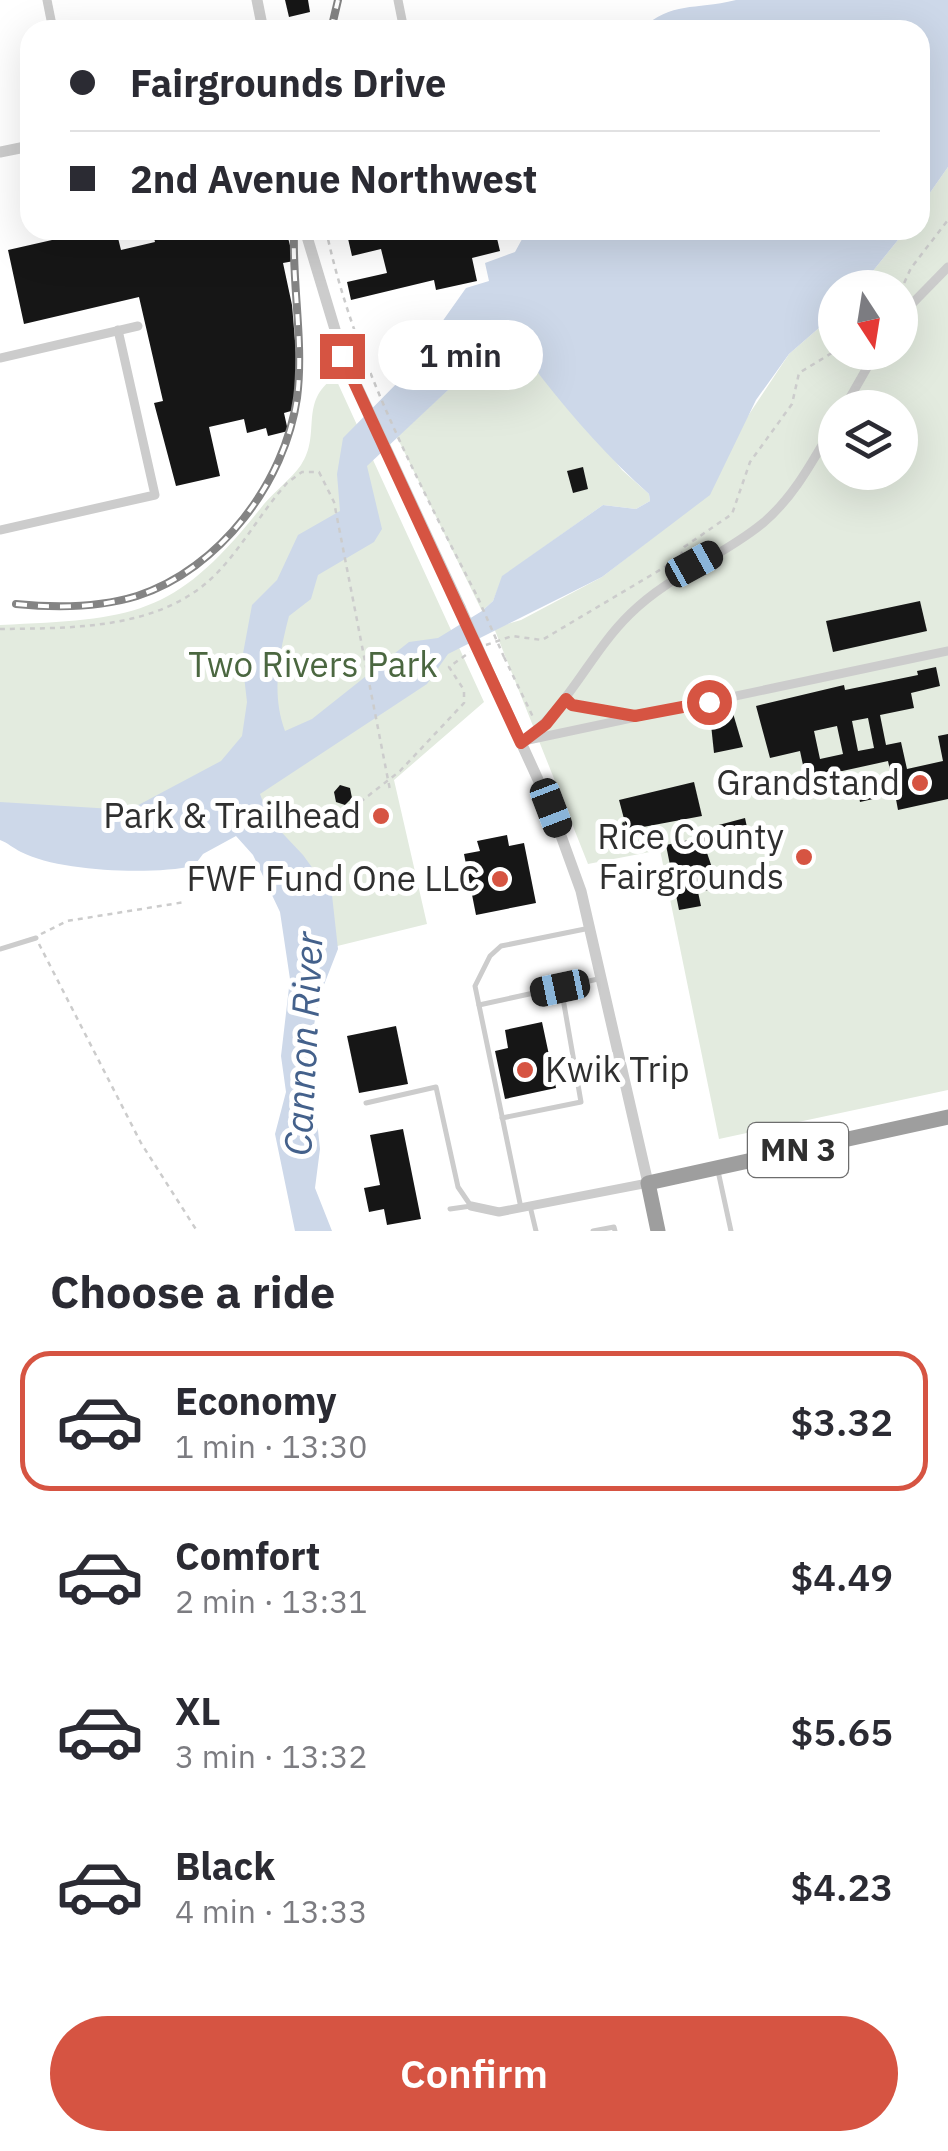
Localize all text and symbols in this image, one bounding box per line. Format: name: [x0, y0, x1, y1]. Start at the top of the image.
text: Fairgrounds Drive: [130, 58, 446, 107]
text: 2nd Avenue Northwest: [130, 154, 537, 203]
north arrow: [818, 270, 918, 370]
map controls: [818, 270, 918, 490]
callout: 1 min: [377, 321, 542, 391]
route end: [320, 334, 365, 379]
text: 1 min: [419, 334, 502, 376]
button: layers: [818, 390, 918, 490]
car: [660, 536, 728, 592]
park label: Two Rivers Park: [188, 641, 438, 687]
route start: [687, 680, 732, 725]
place label: Grandstand: [716, 759, 900, 805]
marker: Grandstand: [909, 772, 931, 794]
car: [526, 775, 576, 841]
place label: Park & Trailhead: [103, 792, 361, 838]
marker: Park & Trailhead: [370, 805, 392, 827]
place label: Rice County Fairgrounds: [597, 813, 784, 899]
marker: Rice County Fairgrounds: [793, 846, 815, 868]
place label: FWF Fund One LLC: [187, 855, 480, 901]
marker: FWF Fund One LLC: [489, 868, 511, 890]
water label: Cannon River: [272, 930, 333, 1157]
car: [528, 967, 592, 1009]
place label: Kwik Trip: [545, 1046, 690, 1092]
marker: Kwik Trip: [514, 1059, 536, 1081]
road number: MN 3: [748, 1123, 848, 1177]
text: Choose a ride: [50, 1262, 335, 1320]
icon: car: [55, 1376, 145, 1466]
text: Economy: [175, 1376, 337, 1425]
text: $3.32: [790, 1397, 893, 1446]
text: 1 min · 13:30: [175, 1425, 368, 1467]
icon: car: [55, 1531, 145, 1621]
text: Comfort: [175, 1531, 320, 1580]
text: $4.49: [790, 1552, 893, 1601]
text: 2 min · 13:31: [175, 1580, 368, 1622]
icon: car: [55, 1686, 145, 1776]
text: XL: [175, 1686, 221, 1735]
text: $5.65: [790, 1707, 893, 1756]
text: 3 min · 13:32: [175, 1735, 368, 1777]
icon: car: [55, 1841, 145, 1931]
text: Black: [175, 1841, 275, 1890]
text: $4.23: [790, 1862, 893, 1911]
text: 4 min · 13:33: [175, 1890, 368, 1932]
button: Confirm: [50, 2016, 898, 2131]

